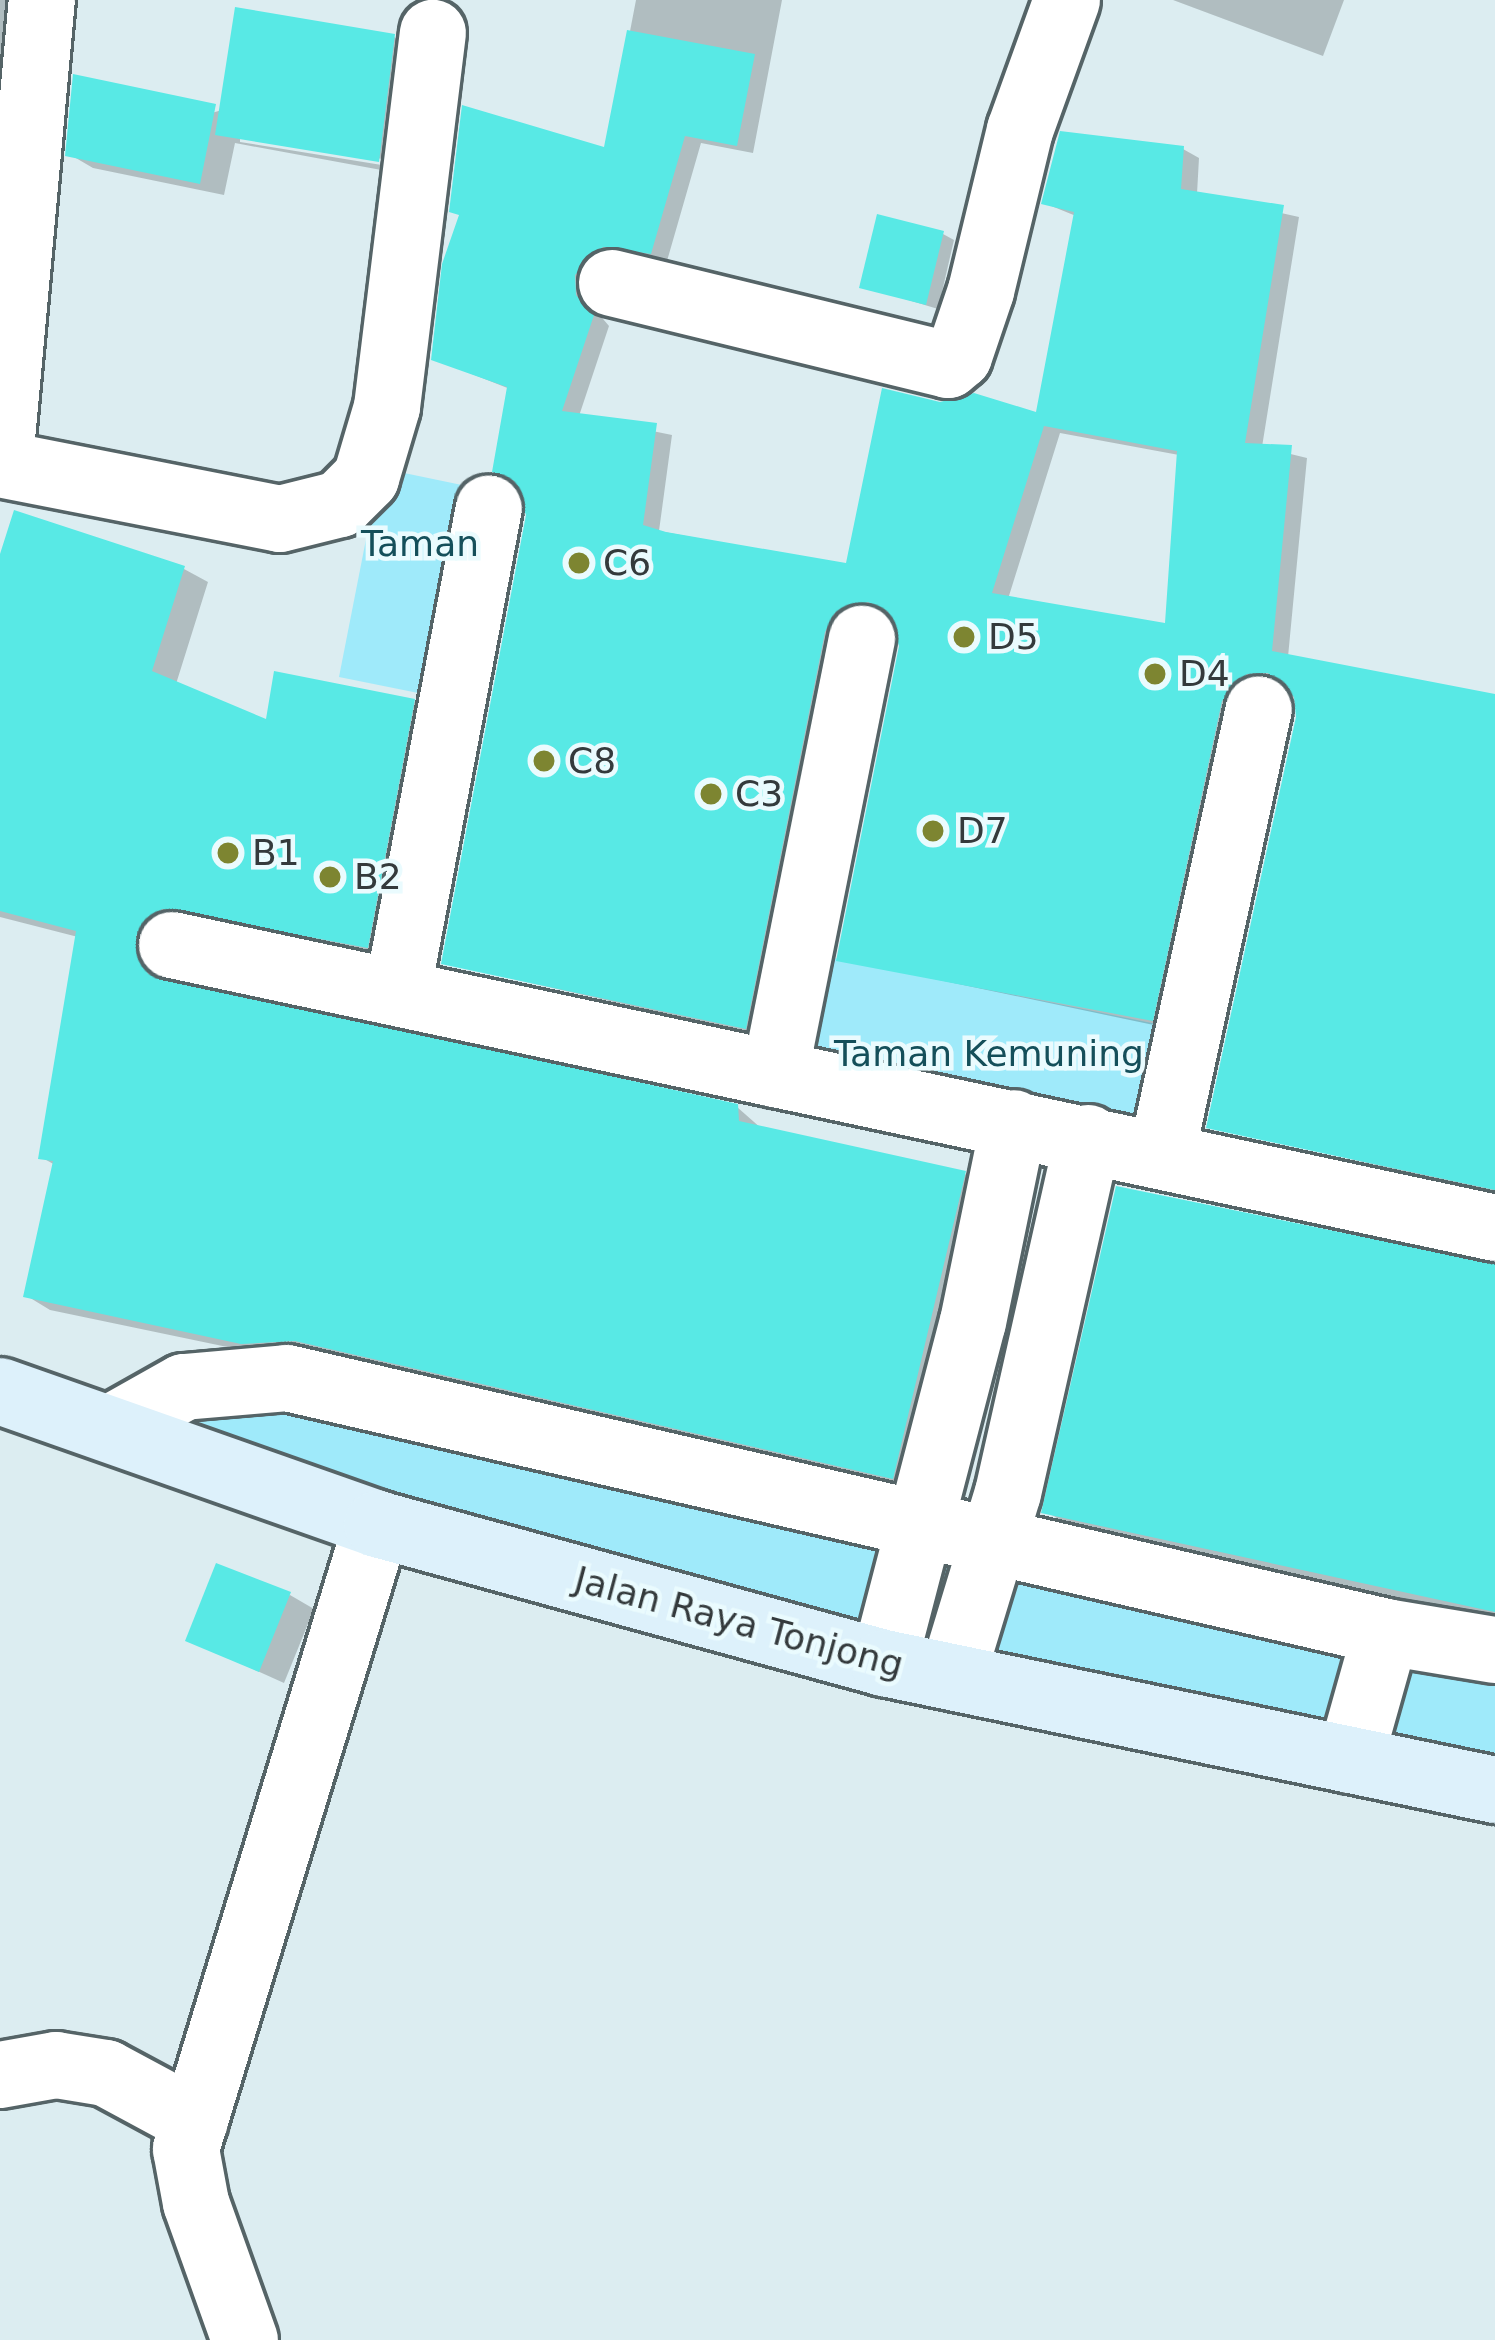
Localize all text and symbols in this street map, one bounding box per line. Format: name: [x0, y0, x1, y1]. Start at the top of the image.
park label: Taman: [361, 522, 479, 566]
place label: C6: [603, 541, 651, 585]
marker: C6: [566, 550, 592, 576]
place label: D5: [988, 615, 1039, 659]
marker: D5: [951, 624, 977, 650]
place label: D4: [1179, 652, 1230, 696]
marker: D4: [1142, 661, 1168, 687]
place label: C8: [568, 739, 616, 783]
marker: C8: [531, 748, 557, 774]
place label: C3: [735, 772, 783, 816]
marker: C3: [698, 781, 724, 807]
place label: D7: [957, 809, 1008, 853]
marker: D7: [920, 818, 946, 844]
place label: B1: [252, 831, 300, 875]
marker: B1: [215, 840, 241, 866]
place label: B2: [354, 855, 402, 899]
marker: B2: [317, 864, 343, 890]
park label: Taman Kemuning: [834, 1032, 1144, 1076]
street label: Jalan Raya Tonjong: [570, 1557, 908, 1687]

